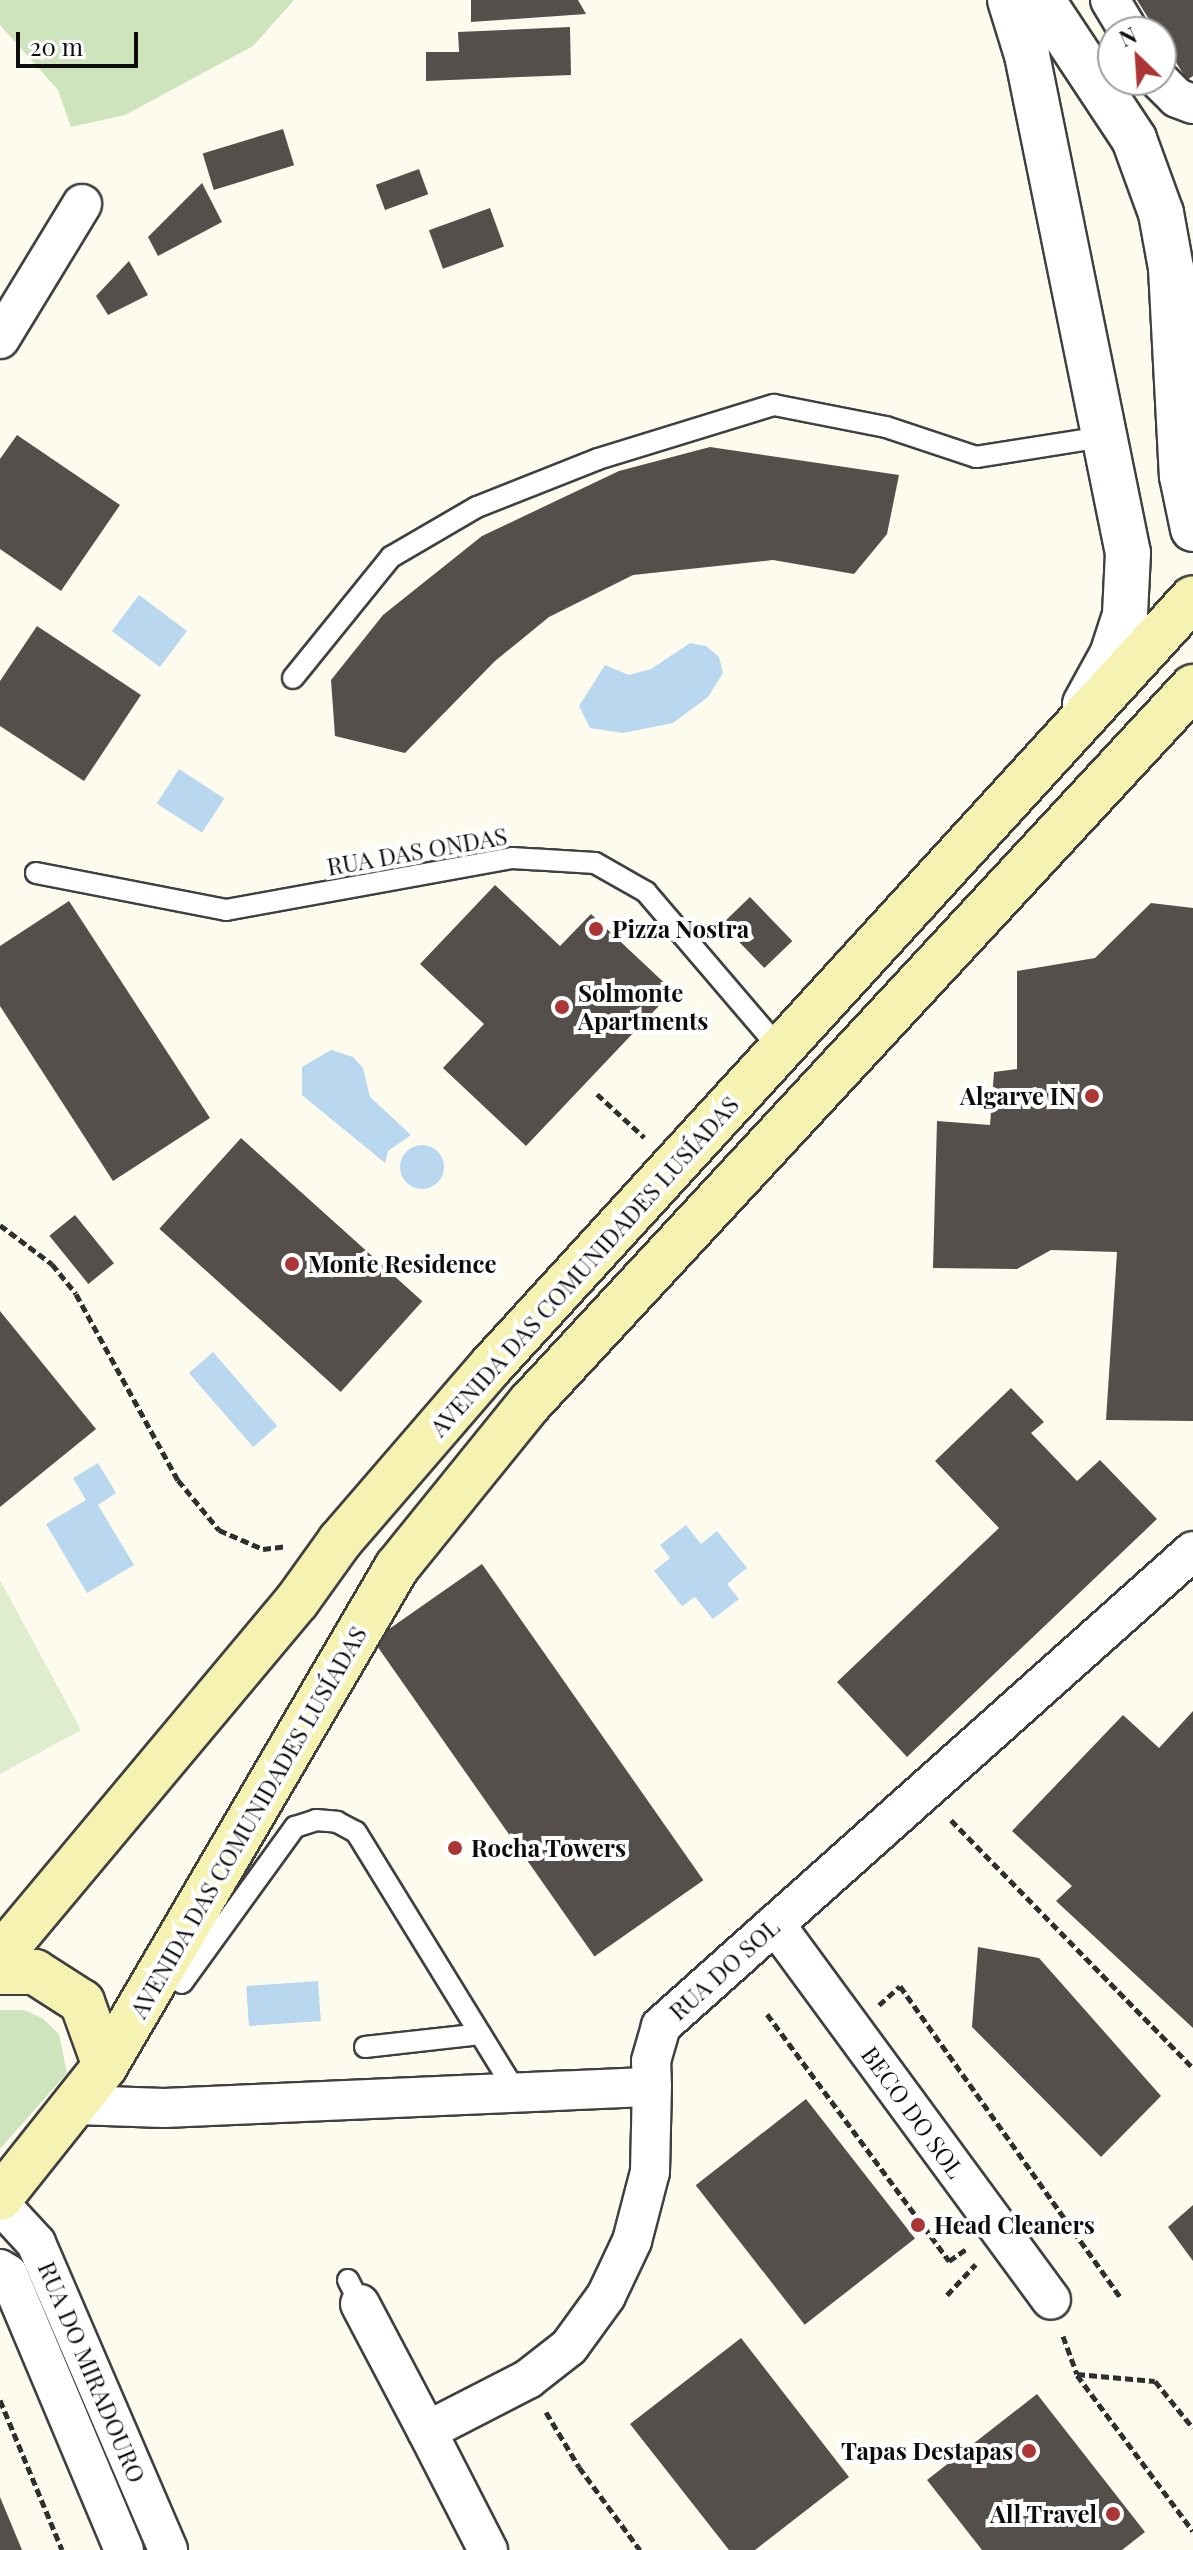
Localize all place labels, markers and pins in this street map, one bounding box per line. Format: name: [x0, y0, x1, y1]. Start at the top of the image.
place label: Pizza Nostra: [612, 915, 749, 943]
marker: Pizza Nostra: [587, 920, 605, 938]
place label: Solmonte Apartments: [578, 979, 708, 1035]
marker: Solmonte Apartments: [553, 998, 571, 1016]
place label: Algarve IN: [960, 1082, 1076, 1110]
marker: Algarve IN: [1083, 1087, 1101, 1105]
place label: Monte Residence: [308, 1250, 497, 1278]
marker: Monte Residence: [283, 1255, 301, 1273]
place label: Rocha Towers: [471, 1834, 627, 1862]
marker: Rocha Towers: [446, 1839, 464, 1857]
place label: Head Cleaners: [934, 2211, 1095, 2239]
marker: Head Cleaners: [909, 2216, 927, 2234]
place label: Tapas Destapas: [841, 2437, 1013, 2465]
marker: Tapas Destapas: [1020, 2442, 1038, 2460]
place label: All Travel: [989, 2500, 1097, 2528]
marker: All Travel: [1104, 2505, 1122, 2523]

